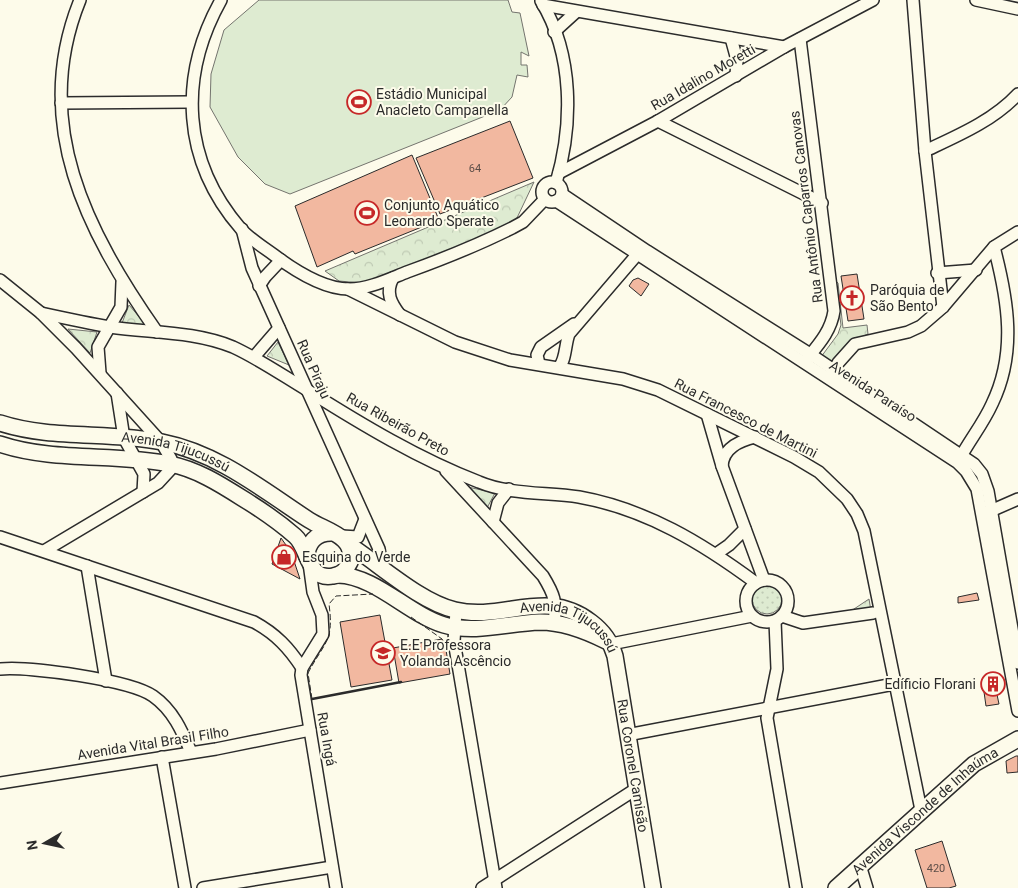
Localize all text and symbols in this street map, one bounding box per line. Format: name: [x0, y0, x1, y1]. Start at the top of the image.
street label: Rua Idalino Moretti: [648, 41, 758, 113]
place label: Estádio Municipal Anacleto Campanella: [376, 86, 509, 118]
sports icon: Estádio Municipal Anacleto Campanella: [346, 89, 372, 115]
street label: Rua Antônio Caparros Canovas: [786, 110, 826, 304]
house number: 64: [469, 162, 481, 175]
place label: Conjunto Aquático Leonardo Sperate: [384, 197, 499, 229]
sports icon: Conjunto Aquático Leonardo Sperate: [354, 200, 380, 226]
place label: Paróquia de São Bento: [870, 282, 944, 314]
church icon: Paróquia de São Bento: [839, 285, 865, 311]
street label: Rua Piraju: [294, 337, 334, 401]
street label: Avenida Paraíso: [827, 357, 919, 425]
street label: Rua Francesco de Martini: [672, 375, 820, 461]
street label: Rua Ribeirão Preto: [344, 389, 452, 459]
street label: Avenida Tijucussú: [121, 429, 233, 475]
shop icon: Esquina do Verde: [271, 544, 297, 570]
place label: Esquina do Verde: [302, 549, 410, 565]
street label: Avenida Tijucussú: [519, 598, 621, 655]
place label: E.E Professora Yolanda Ascêncio: [400, 637, 511, 669]
school or university icon: E.E Professora Yolanda Ascêncio: [370, 640, 396, 666]
building icon: Edíficio Florani: [980, 671, 1006, 697]
place label: Edíficio Florani: [885, 676, 976, 692]
street label: Rua Coronel Camisão: [614, 698, 652, 833]
street label: Rua Ingá: [314, 711, 340, 767]
street label: Avenida Vital Brasil Filho: [76, 723, 230, 763]
street label: Avenida Visconde de Inhaúma: [849, 744, 1001, 878]
north arrow: [20, 818, 70, 868]
text: N: [23, 839, 41, 851]
house number: 420: [927, 862, 945, 875]

